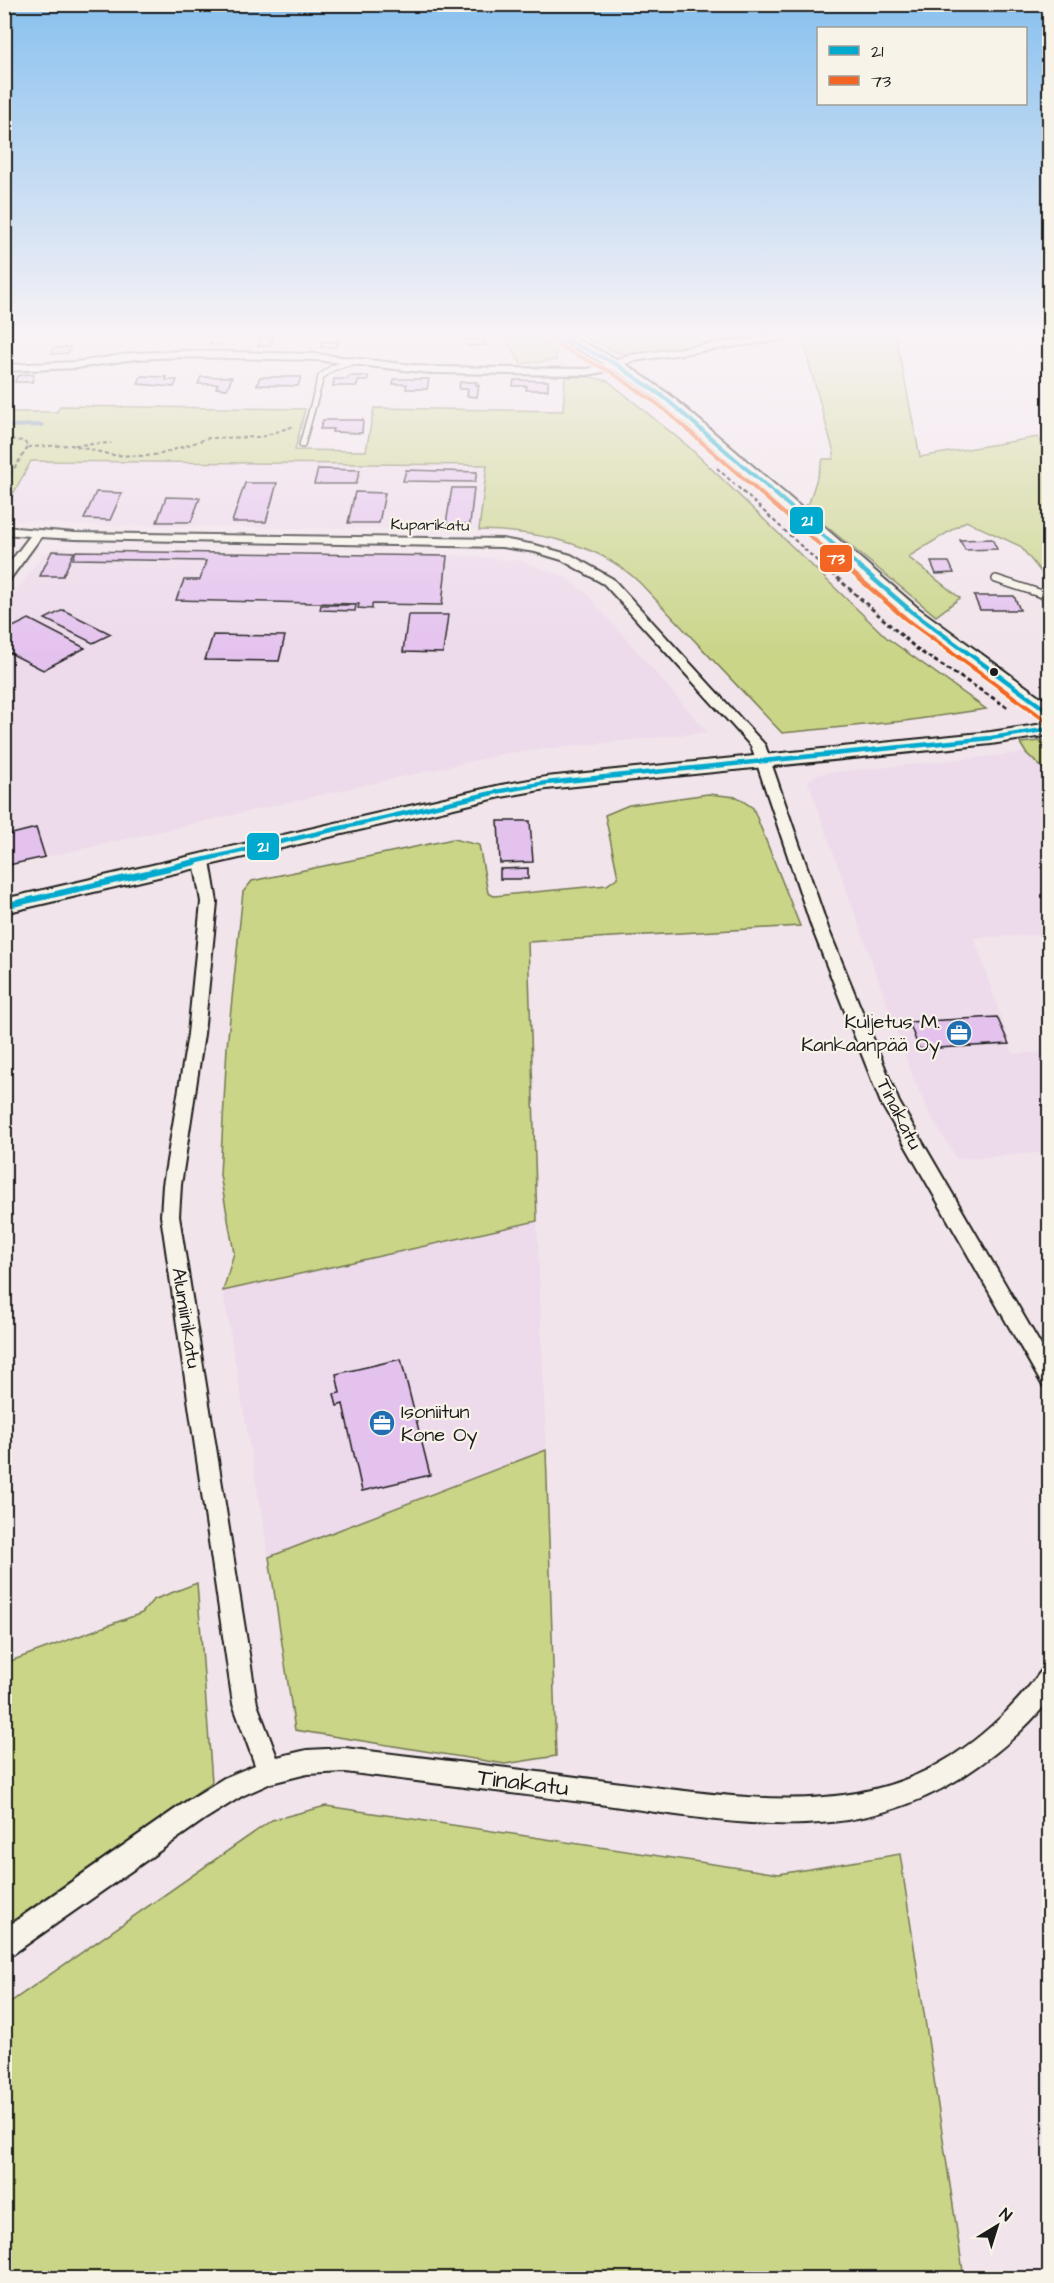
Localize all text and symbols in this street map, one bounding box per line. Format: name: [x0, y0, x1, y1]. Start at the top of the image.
legend: [817, 27, 1027, 105]
text: 21: [871, 39, 884, 64]
text: 73: [871, 69, 891, 94]
line badge: 21: [789, 506, 824, 535]
text: 21: [800, 510, 814, 532]
street label: Kuparikatu: [390, 513, 470, 537]
line badge: 73: [819, 544, 853, 573]
text: 73: [826, 548, 846, 570]
unlabelled marker: [988, 666, 1000, 678]
line badge: 21: [246, 832, 280, 861]
text: 21: [256, 836, 270, 858]
place label: Kuljetus M. Kankaanpää Oy: [801, 1008, 940, 1060]
office icon: Kuljetus M. Kankaanpää Oy: [944, 1018, 974, 1048]
street label: Tinakatu: [869, 1074, 929, 1154]
street label: Alumiinikatu: [164, 1266, 208, 1370]
place label: Isoniitun Kone Oy: [401, 1398, 478, 1450]
office icon: Isoniitun Kone Oy: [367, 1408, 397, 1438]
street label: Tinakatu: [475, 1761, 571, 1805]
north arrow: [967, 2196, 1027, 2256]
text: N: [995, 2203, 1016, 2227]

